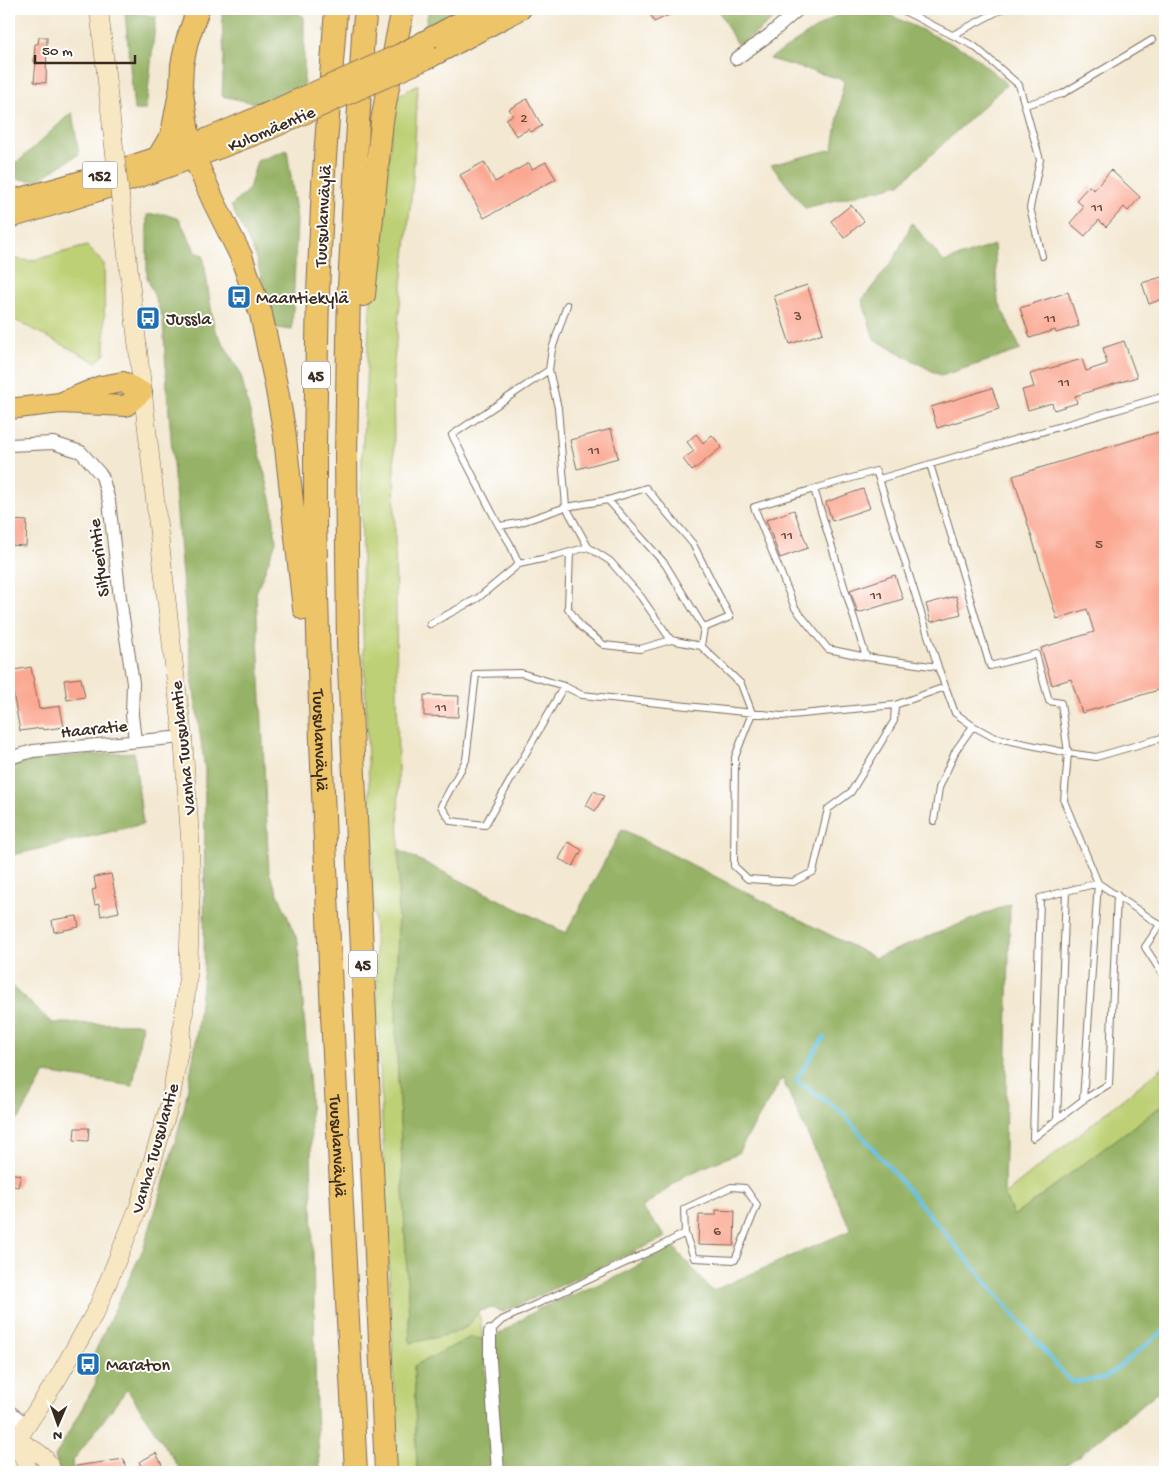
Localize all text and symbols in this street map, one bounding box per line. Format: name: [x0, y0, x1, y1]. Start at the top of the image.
scale bar: [35, 32, 135, 64]
text: 50 m: [42, 43, 73, 61]
street label: Kulomäentie: [225, 102, 319, 158]
house number: 2: [520, 110, 528, 128]
road number: 152: [82, 162, 118, 188]
street label: Tuusulanväylä: [311, 164, 338, 269]
house number: 11: [1090, 199, 1103, 217]
bus stop icon: Maantiekylä: [226, 284, 252, 310]
place label: Maantiekylä: [256, 289, 349, 310]
bus stop icon: Jussla: [135, 305, 161, 331]
house number: 3: [793, 308, 802, 326]
place label: Jussla: [166, 310, 212, 331]
house number: 11: [1043, 310, 1056, 328]
road number: 45: [302, 362, 330, 388]
house number: 11: [1057, 374, 1070, 392]
house number: 11: [587, 442, 600, 460]
street label: Silfverintie: [85, 517, 116, 598]
house number: 11: [780, 527, 793, 545]
house number: 5: [1095, 536, 1103, 554]
house number: 11: [869, 587, 882, 605]
street label: Vanha Tuusulantie: [167, 679, 202, 817]
street label: Tuusulanväylä: [307, 688, 331, 793]
house number: 11: [434, 699, 447, 717]
street label: Haaratie: [60, 716, 129, 744]
road number: 45: [349, 951, 377, 978]
street label: Vanha Tuusulantie: [128, 1081, 185, 1217]
street label: Tuusulanväylä: [323, 1093, 350, 1199]
house number: 6: [713, 1223, 721, 1241]
bus stop icon: Maraton: [75, 1351, 101, 1377]
place label: Maraton: [106, 1356, 171, 1377]
north arrow: [32, 1398, 82, 1448]
text: N: [53, 1426, 62, 1443]

